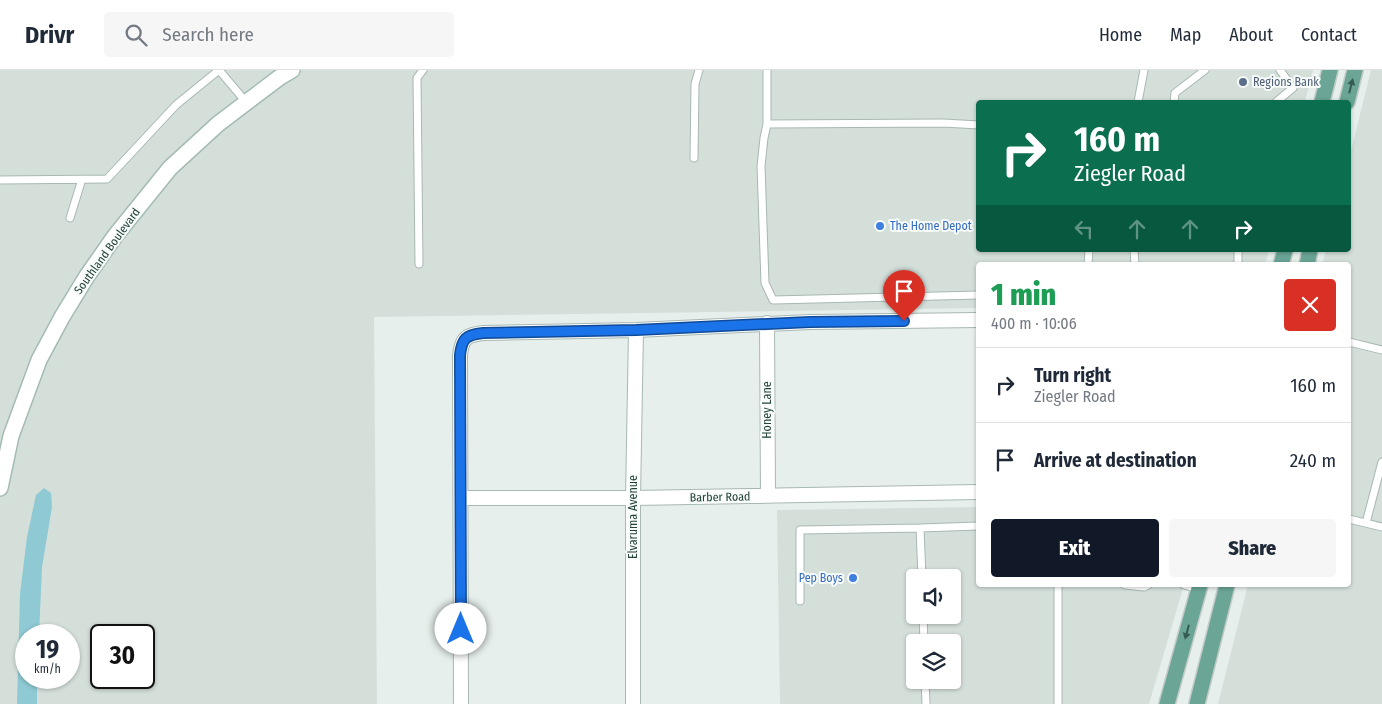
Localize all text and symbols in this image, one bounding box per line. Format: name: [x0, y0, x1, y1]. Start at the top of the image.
search box: [104, 12, 454, 57]
text: Drivr: [25, 21, 74, 49]
icon: search: [122, 21, 150, 49]
text: Search here: [162, 23, 254, 46]
text: Home: [1099, 24, 1142, 46]
text: Map: [1170, 24, 1201, 46]
text: About: [1229, 24, 1273, 46]
text: Contact: [1301, 24, 1357, 46]
place label: Regions Bank: [1253, 75, 1319, 89]
marker: Regions Bank: [1237, 76, 1249, 88]
one-way arrow: [1347, 79, 1355, 94]
text: 160 m: [1074, 118, 1160, 160]
icon: right: [991, 120, 1056, 185]
text: Ziegler Road: [1074, 160, 1186, 187]
street label: Southland Boulevard: [71, 205, 143, 297]
icon: left: [1070, 215, 1098, 243]
icon: ahead: [1123, 215, 1151, 243]
icon: ahead: [1176, 215, 1204, 243]
icon: right: [1229, 215, 1257, 243]
place label: The Home Depot: [890, 219, 972, 233]
marker: The Home Depot: [874, 220, 886, 232]
pin: [883, 270, 925, 321]
icon: arrive: [890, 277, 918, 305]
text: 1 min: [991, 277, 1056, 313]
button: close: [1284, 279, 1336, 331]
text: 400 m · 10:06: [991, 314, 1077, 333]
text: Turn right: [1034, 364, 1111, 387]
icon: right: [991, 371, 1019, 399]
text: 160 m: [1290, 374, 1336, 397]
street label: Honey Lane: [760, 381, 774, 439]
text: Ziegler Road: [1034, 387, 1116, 406]
icon: arrive: [991, 446, 1019, 474]
text: Arrive at destination: [1034, 449, 1197, 472]
text: 240 m: [1290, 449, 1336, 472]
street label: Elvaruma Avenue: [626, 475, 640, 559]
street label: Barber Road: [689, 489, 751, 505]
button: Exit: [991, 519, 1159, 577]
button: Share: [1169, 519, 1336, 577]
map controls: [906, 569, 961, 689]
button: sound: [906, 569, 961, 624]
place label: Pep Boys: [799, 571, 843, 585]
marker: Pep Boys: [847, 572, 859, 584]
position arrow: [434, 602, 486, 654]
speed limit sign: 30: [90, 624, 155, 689]
one-way arrow: [1183, 625, 1191, 640]
button: layers: [906, 634, 961, 689]
text: 19: [36, 635, 59, 665]
text: km/h: [34, 662, 61, 676]

